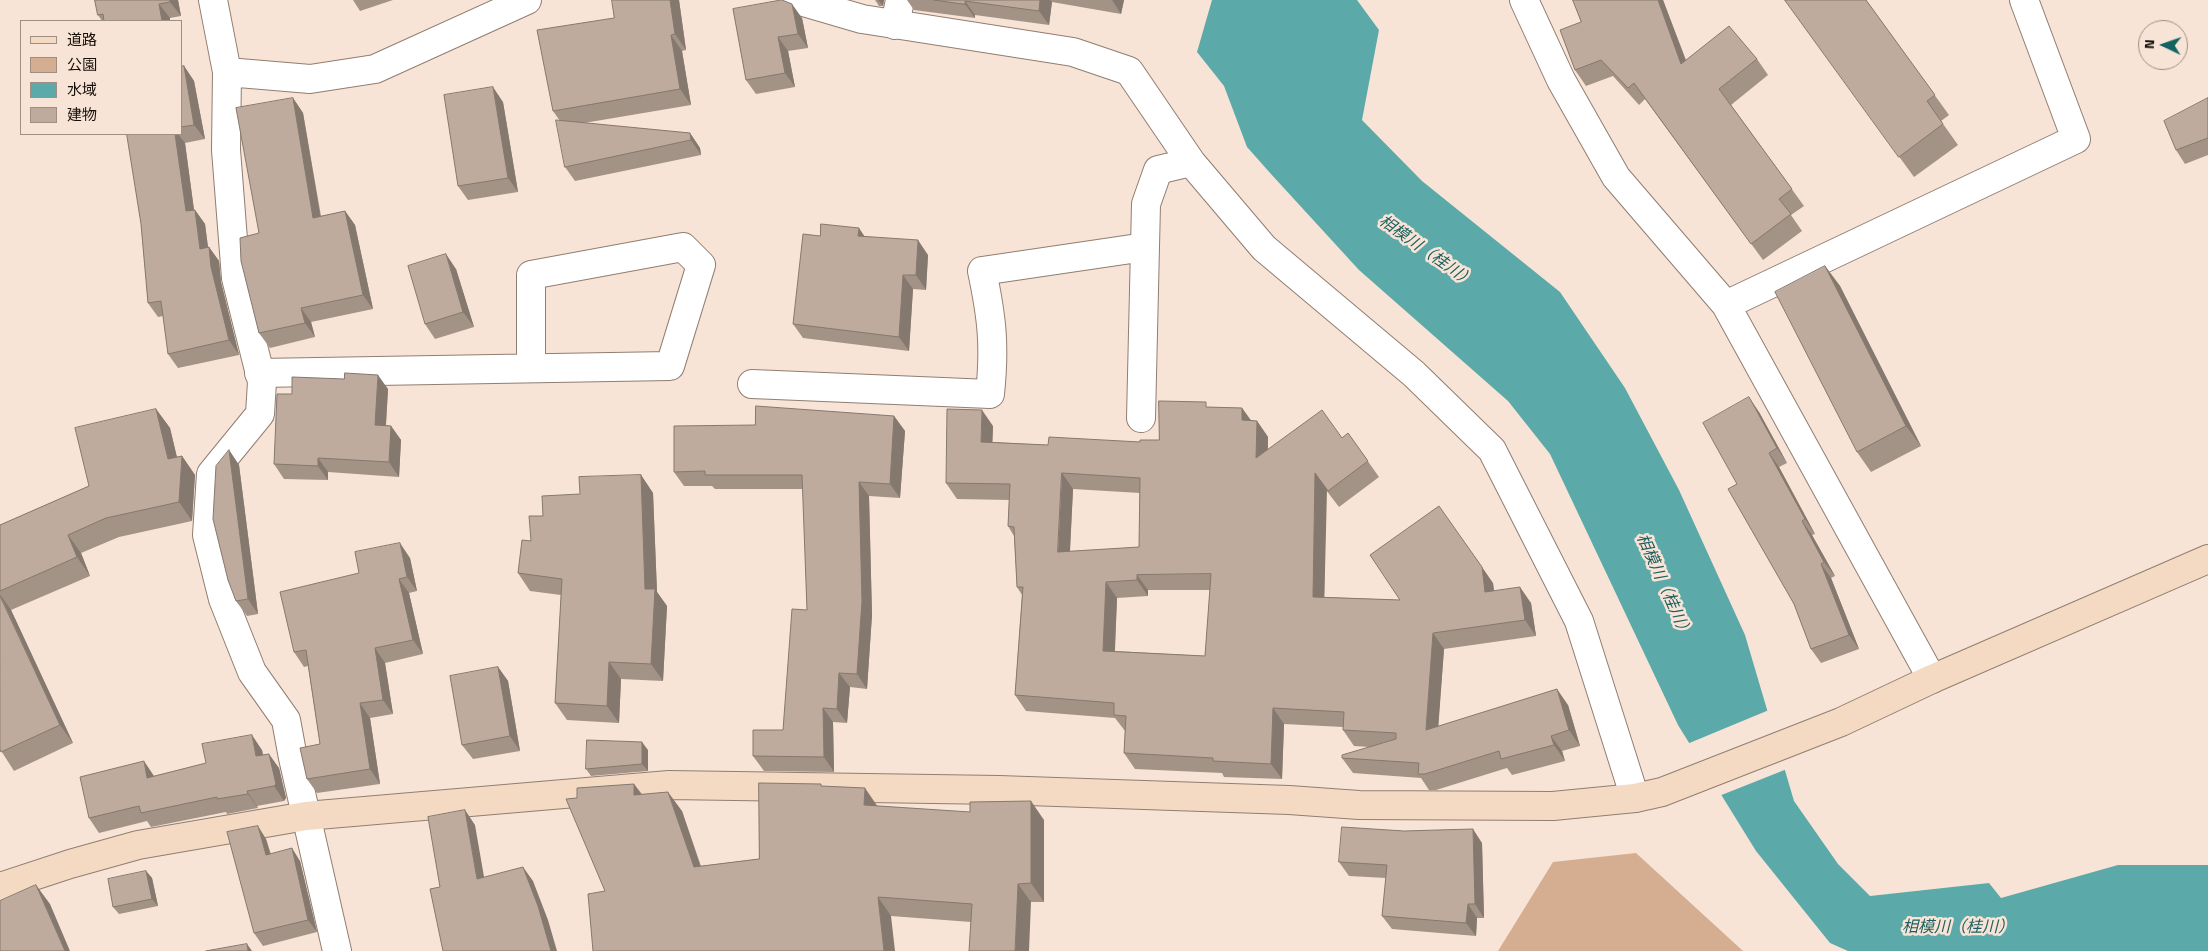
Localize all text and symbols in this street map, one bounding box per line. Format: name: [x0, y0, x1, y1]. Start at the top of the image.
legend: [20, 20, 182, 135]
north arrow: [2138, 20, 2188, 70]
text: 道路: [67, 28, 97, 51]
text: N: [2138, 39, 2159, 50]
text: 公園: [67, 53, 97, 76]
text: 水域: [67, 78, 97, 101]
text: 建物: [67, 103, 97, 126]
water label: 相模川（桂川）: [1375, 212, 1477, 292]
water label: 相模川（桂川）: [1631, 531, 1695, 641]
water label: 相模川（桂川）: [1902, 918, 2014, 938]

